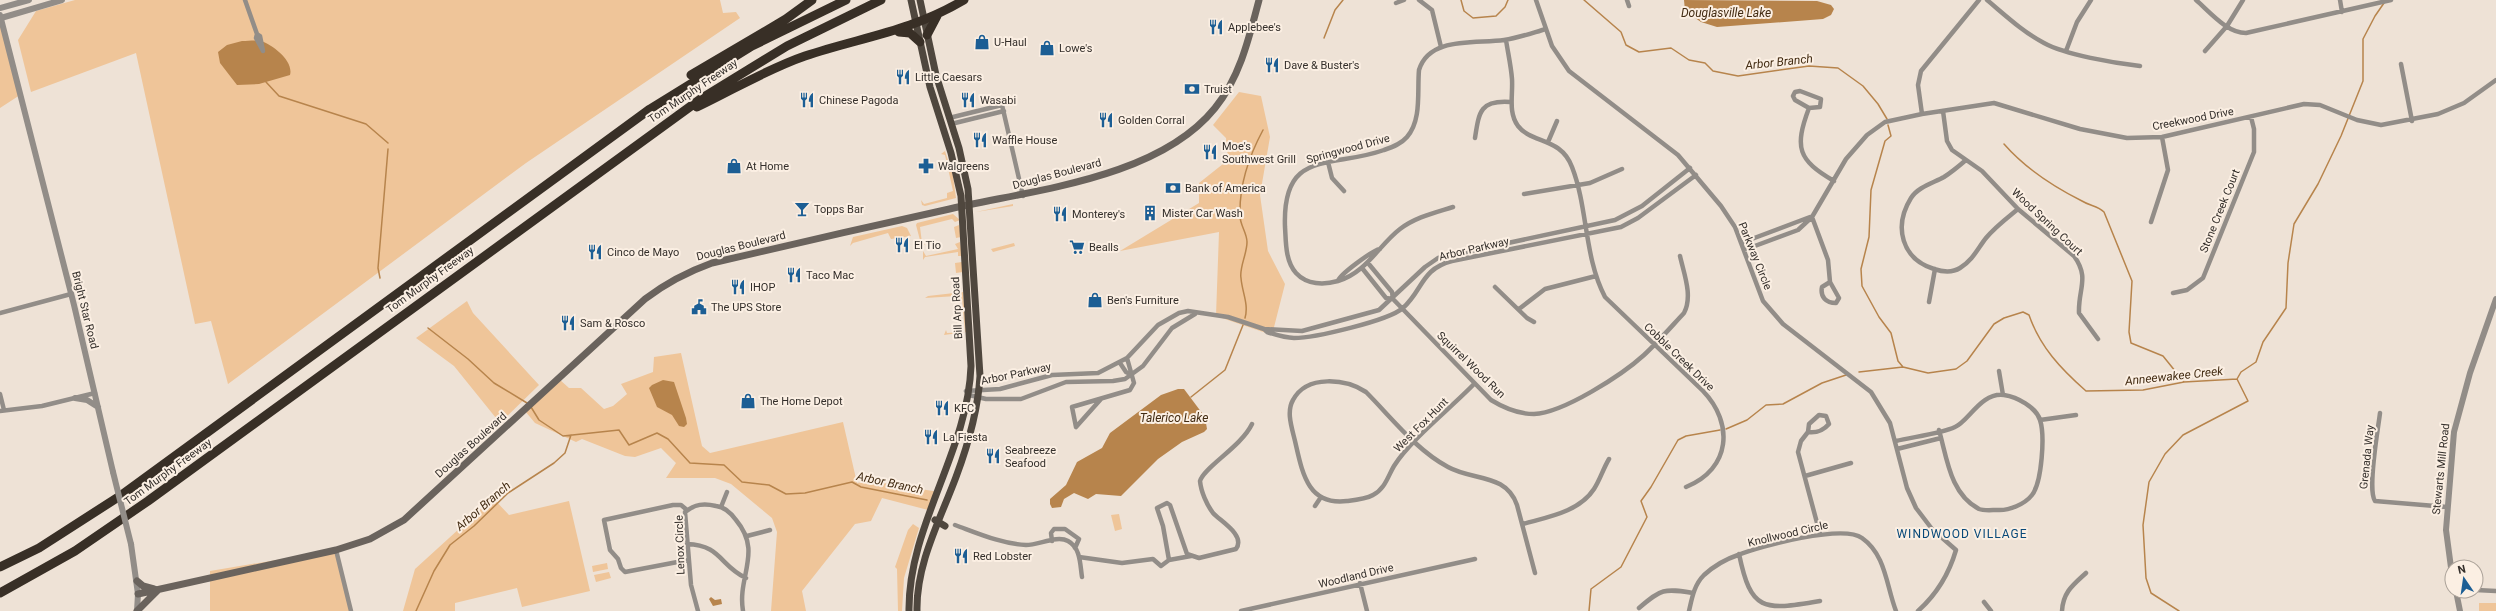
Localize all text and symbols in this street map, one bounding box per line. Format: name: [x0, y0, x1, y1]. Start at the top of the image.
water label: Douglasville Lake: [1681, 6, 1771, 20]
restaurant icon: Applebee's: [1207, 18, 1225, 36]
place label: Applebee's: [1228, 21, 1281, 34]
shop icon: U-Haul: [973, 33, 991, 51]
place label: U-Haul: [994, 36, 1027, 49]
shop icon: Lowe's: [1038, 39, 1056, 57]
place label: Lowe's: [1059, 42, 1093, 55]
water label: Arbor Branch: [1744, 51, 1813, 73]
street label: Tom Murphy Freeway: [646, 56, 741, 126]
restaurant icon: Dave & Buster's: [1263, 56, 1281, 74]
place label: Dave & Buster's: [1284, 59, 1360, 72]
restaurant icon: Little Caesars: [894, 68, 912, 86]
place label: Little Caesars: [915, 71, 982, 84]
bank icon: Truist: [1183, 80, 1201, 98]
place label: Truist: [1204, 83, 1232, 96]
restaurant icon: Chinese Pagoda: [798, 91, 816, 109]
restaurant icon: Wasabi: [959, 91, 977, 109]
place label: Chinese Pagoda: [819, 94, 899, 107]
place label: Wasabi: [980, 94, 1016, 107]
street label: Creekwood Drive: [2151, 105, 2235, 133]
restaurant icon: Golden Corral: [1097, 111, 1115, 129]
place label: Golden Corral: [1118, 114, 1185, 127]
restaurant icon: Waffle House: [971, 131, 989, 149]
street label: Springwood Drive: [1305, 132, 1391, 166]
place label: Waffle House: [992, 134, 1057, 147]
place label: Moe's Southwest Grill: [1222, 140, 1296, 166]
restaurant icon: Moe's Southwest Grill: [1201, 143, 1219, 161]
street label: Douglas Boulevard: [1011, 156, 1103, 192]
shop icon: At Home: [725, 157, 743, 175]
pharmacy icon: Walgreens: [917, 157, 935, 175]
place label: At Home: [746, 160, 789, 173]
place label: Walgreens: [938, 160, 990, 173]
street label: Stone Creek Court: [2197, 167, 2243, 255]
bank icon: Bank of America: [1164, 179, 1182, 197]
place label: Bank of America: [1185, 182, 1266, 195]
street label: Wood Spring Court: [2009, 186, 2085, 258]
bar icon: Topps Bar: [793, 200, 811, 218]
place label: Topps Bar: [814, 203, 864, 216]
building icon: Mister Car Wash: [1141, 204, 1159, 222]
restaurant icon: Monterey's: [1051, 205, 1069, 223]
place label: Mister Car Wash: [1162, 207, 1243, 220]
place label: Monterey's: [1072, 208, 1126, 221]
street label: Parkway Circle: [1735, 220, 1775, 292]
street label: Douglas Boulevard: [695, 229, 787, 263]
street label: Arbor Parkway: [1438, 234, 1511, 263]
restaurant icon: El Tio: [893, 236, 911, 254]
supermarket icon: Bealls: [1068, 238, 1086, 256]
place label: El Tio: [914, 239, 941, 252]
place label: Bealls: [1089, 241, 1119, 254]
street label: Tom Murphy Freeway: [384, 243, 477, 316]
restaurant icon: Cinco de Mayo: [586, 243, 604, 261]
place label: Cinco de Mayo: [607, 246, 679, 259]
restaurant icon: Taco Mac: [785, 266, 803, 284]
place label: Taco Mac: [806, 269, 854, 282]
street label: Bright Star Road: [69, 270, 101, 350]
street label: Bill Arp Road: [949, 276, 965, 340]
restaurant icon: IHOP: [729, 278, 747, 296]
place label: IHOP: [750, 281, 775, 294]
shop icon: Ben's Furniture: [1086, 291, 1104, 309]
place label: Ben's Furniture: [1107, 294, 1179, 307]
public building icon: The UPS Store: [690, 298, 708, 316]
place label: The UPS Store: [711, 301, 781, 314]
restaurant icon: Sam & Rosco: [559, 314, 577, 332]
place label: Sam & Rosco: [580, 317, 645, 330]
street label: Cobble Creek Drive: [1641, 320, 1717, 394]
street label: Squirrel Wood Run: [1434, 329, 1508, 401]
street label: Arbor Parkway: [980, 360, 1053, 388]
water label: Anneewakee Creek: [2123, 364, 2225, 388]
shop icon: The Home Depot: [739, 392, 757, 410]
place label: The Home Depot: [760, 395, 843, 408]
street label: West Fox Hunt: [1391, 395, 1451, 455]
restaurant icon: KFC: [933, 399, 951, 417]
place label: KFC: [954, 402, 974, 415]
street label: Douglas Boulevard: [433, 410, 509, 480]
water label: Talerico Lake: [1140, 411, 1208, 425]
street label: Grenada Way: [2357, 423, 2377, 490]
street label: Stewarts Mill Road: [2430, 423, 2452, 515]
restaurant icon: La Fiesta: [922, 428, 940, 446]
place label: La Fiesta: [943, 431, 988, 444]
street label: Tom Murphy Freeway: [122, 435, 215, 508]
place label: Seabreeze Seafood: [1005, 444, 1056, 470]
restaurant icon: Seabreeze Seafood: [984, 447, 1002, 465]
water label: Arbor Branch: [854, 469, 925, 497]
water label: Arbor Branch: [452, 478, 513, 534]
street label: Lenox Circle: [672, 515, 688, 575]
street label: Knollwood Circle: [1747, 518, 1830, 550]
district label: WINDWOOD VILLAGE: [1896, 527, 2028, 541]
restaurant icon: Red Lobster: [952, 547, 970, 565]
place label: Red Lobster: [973, 550, 1032, 563]
north arrow: [2444, 559, 2484, 599]
street label: Woodland Drive: [1317, 561, 1395, 591]
text: N: [2457, 562, 2467, 577]

